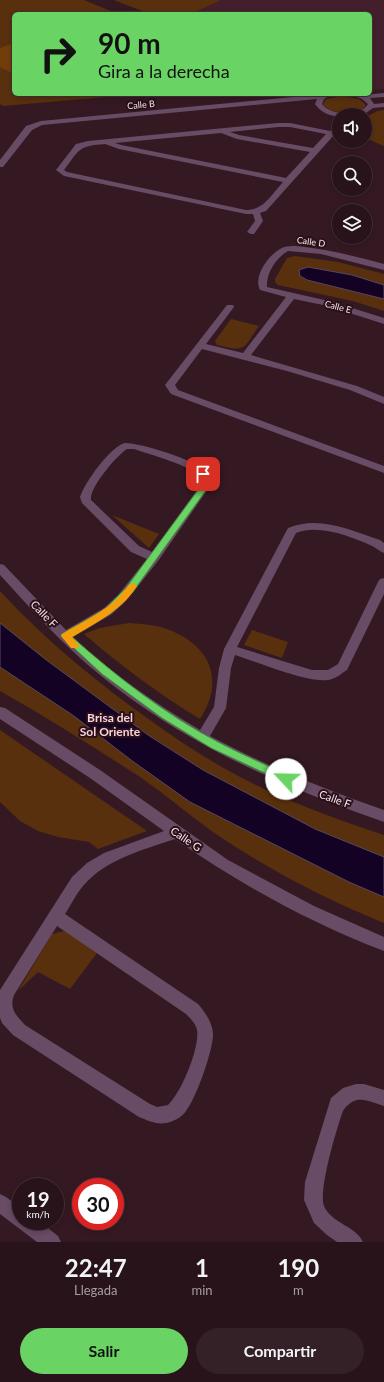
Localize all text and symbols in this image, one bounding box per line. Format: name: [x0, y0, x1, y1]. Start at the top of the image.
text: 90 m: [98, 26, 161, 60]
icon: right: [32, 28, 84, 80]
text: Gira a la derecha: [98, 60, 230, 82]
street label: Calle B: [127, 98, 155, 111]
map controls: [332, 108, 372, 244]
button: sound: [332, 108, 372, 148]
button: search: [332, 156, 372, 196]
button: layers: [332, 204, 372, 244]
street label: Calle D: [296, 234, 326, 249]
street label: Calle E: [324, 298, 353, 315]
pin: [186, 457, 220, 491]
icon: arrive: [192, 463, 214, 485]
street label: Calle F: [28, 597, 60, 630]
district label: Brisa del Sol Oriente: [80, 710, 141, 739]
position arrow: [265, 758, 307, 800]
street label: Calle F: [318, 787, 353, 810]
street label: Calle G: [168, 824, 204, 854]
speed limit sign: 30: [72, 1178, 124, 1230]
text: 19: [26, 1187, 50, 1211]
text: km/h: [26, 1208, 50, 1220]
text: 22:47: [65, 1253, 127, 1282]
text: 1: [195, 1253, 209, 1282]
text: 190: [277, 1253, 319, 1282]
text: Llegada: [74, 1282, 118, 1298]
text: min: [192, 1282, 213, 1298]
text: m: [293, 1282, 304, 1298]
button: Salir: [20, 1328, 188, 1374]
button: Compartir: [196, 1328, 364, 1374]

